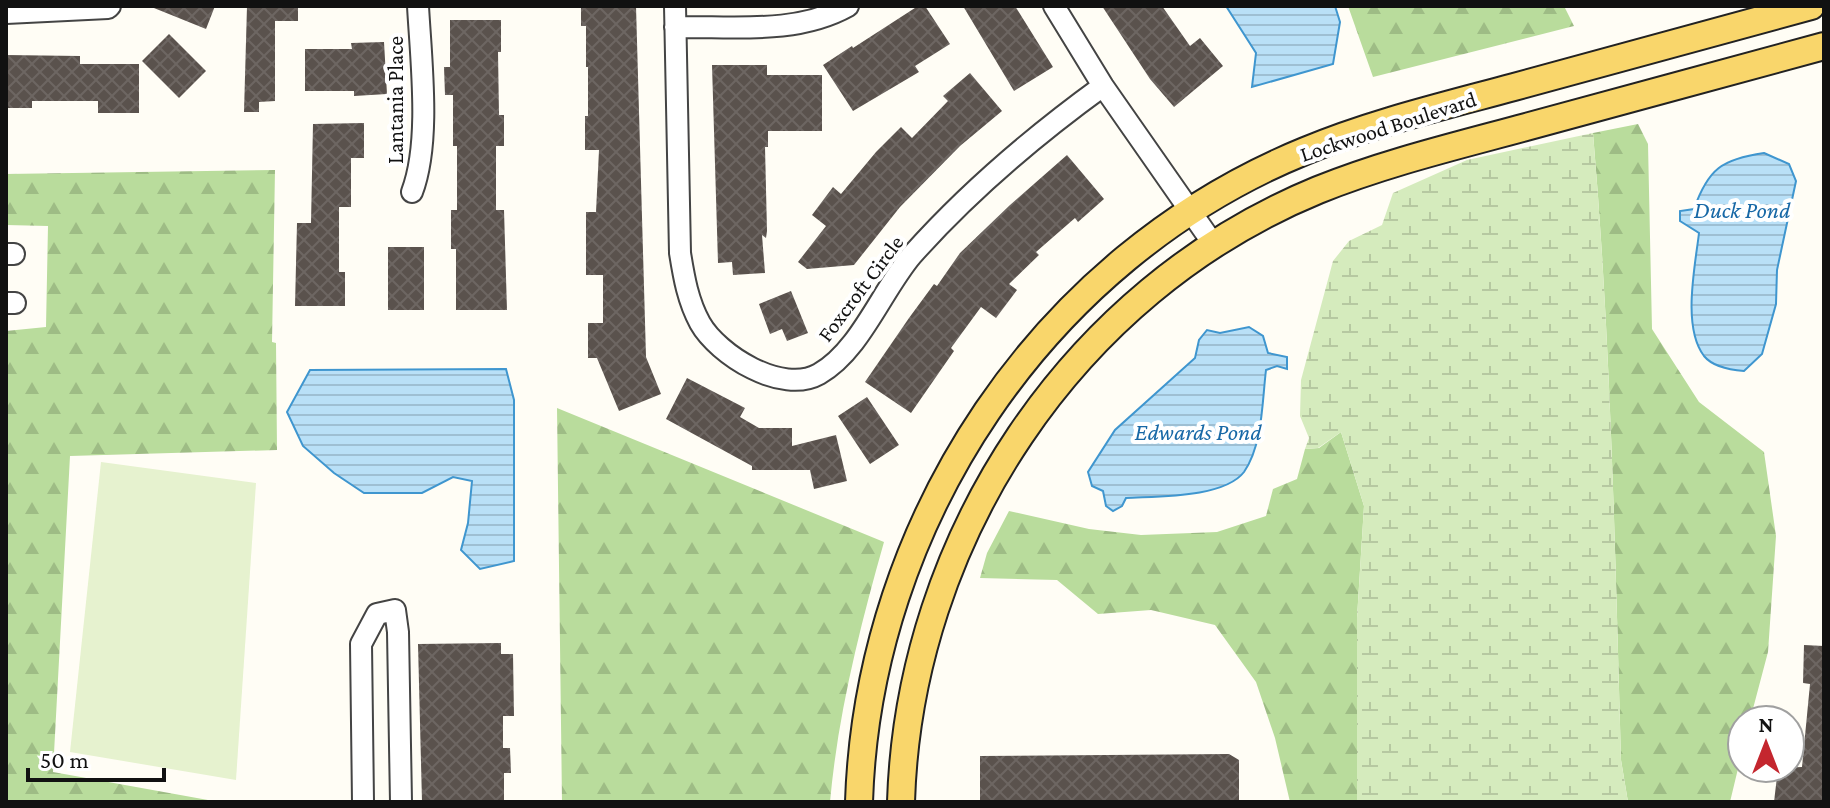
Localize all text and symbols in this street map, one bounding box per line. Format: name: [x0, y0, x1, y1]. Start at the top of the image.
street label: Lantania Place: [383, 36, 408, 164]
street label: Lockwood Boulevard: [1297, 86, 1480, 167]
water label: Duck Pond: [1694, 196, 1791, 223]
street label: Foxcroft Circle: [812, 230, 909, 346]
water label: Edwards Pond: [1134, 418, 1262, 445]
north arrow: [1726, 704, 1806, 784]
text: N: [1759, 712, 1774, 737]
scale bar: [28, 732, 164, 782]
text: 50 m: [40, 746, 89, 773]

